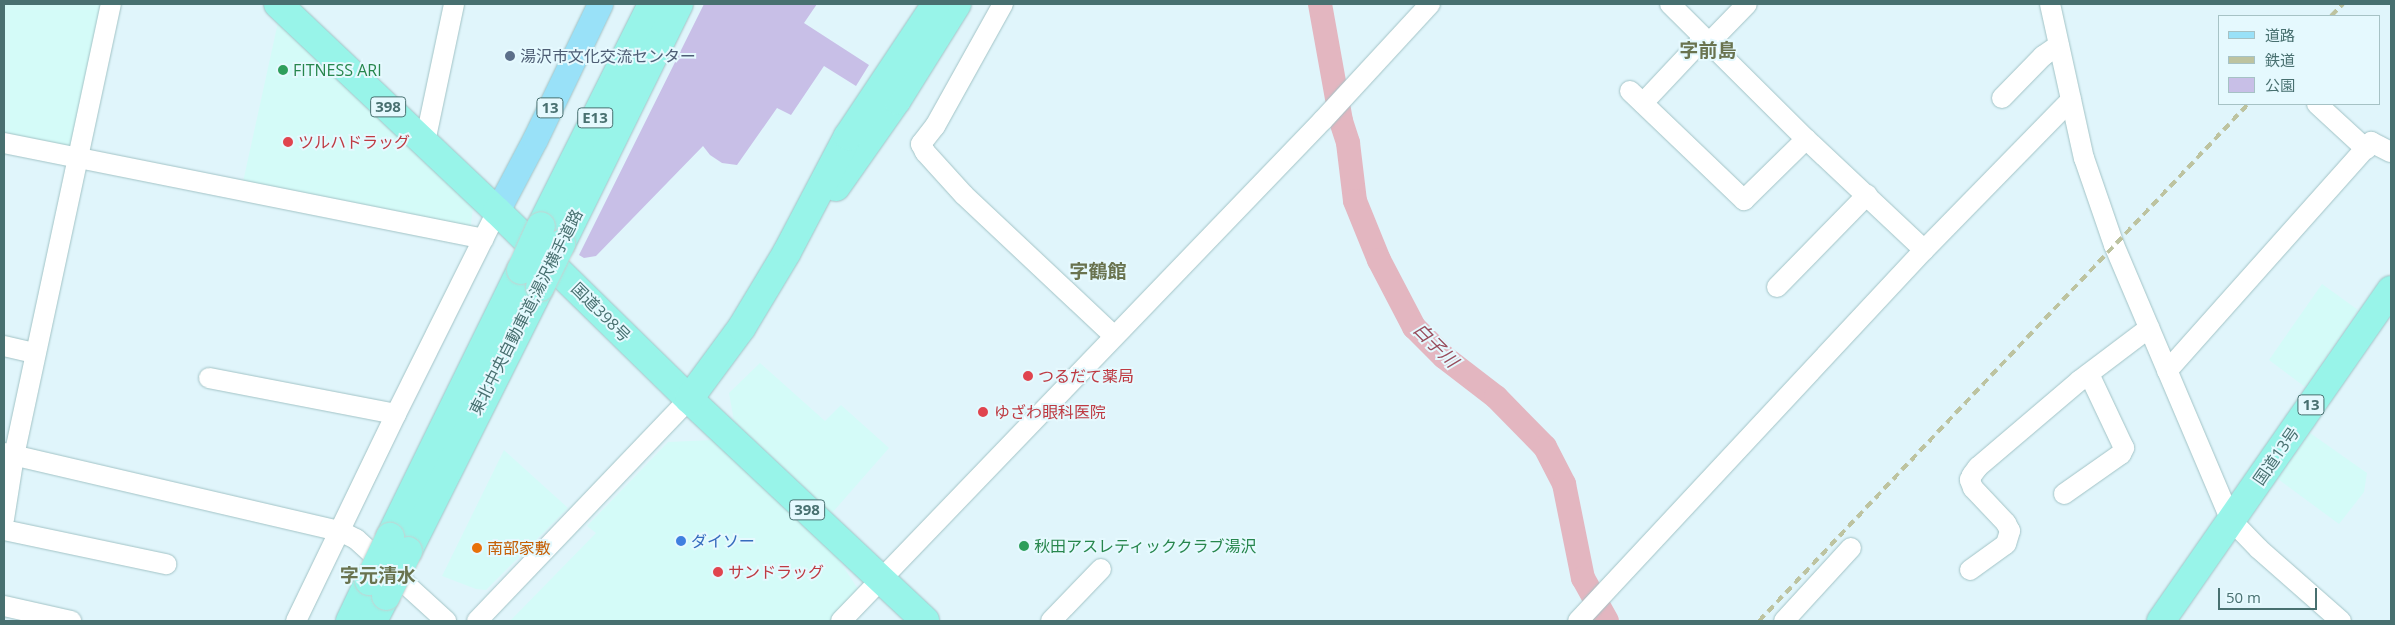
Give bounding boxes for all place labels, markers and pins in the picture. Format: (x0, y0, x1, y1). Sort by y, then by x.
place label: 湯沢市文化交流センター (520, 46, 696, 66)
marker: 湯沢市文化交流センター (504, 50, 516, 62)
place label: FITNESS ARI (293, 60, 382, 80)
marker: FITNESS ARI (277, 64, 289, 76)
place label: ツルハドラッグ (298, 132, 410, 152)
marker: ツルハドラッグ (282, 136, 294, 148)
place label: つるだて薬局 (1038, 366, 1134, 386)
marker: つるだて薬局 (1022, 370, 1034, 382)
place label: ゆざわ眼科医院 (994, 402, 1106, 422)
marker: ゆざわ眼科医院 (976, 405, 990, 419)
place label: ダイソー (691, 531, 755, 551)
marker: ダイソー (675, 535, 687, 547)
place label: 秋田アスレティッククラブ湯沢 (1034, 536, 1258, 556)
place label: 南部家敷 (487, 538, 551, 558)
marker: 秋田アスレティッククラブ湯沢 (1018, 540, 1030, 552)
marker: 南部家敷 (471, 542, 483, 554)
place label: サンドラッグ (728, 562, 824, 582)
marker: サンドラッグ (712, 566, 724, 578)

